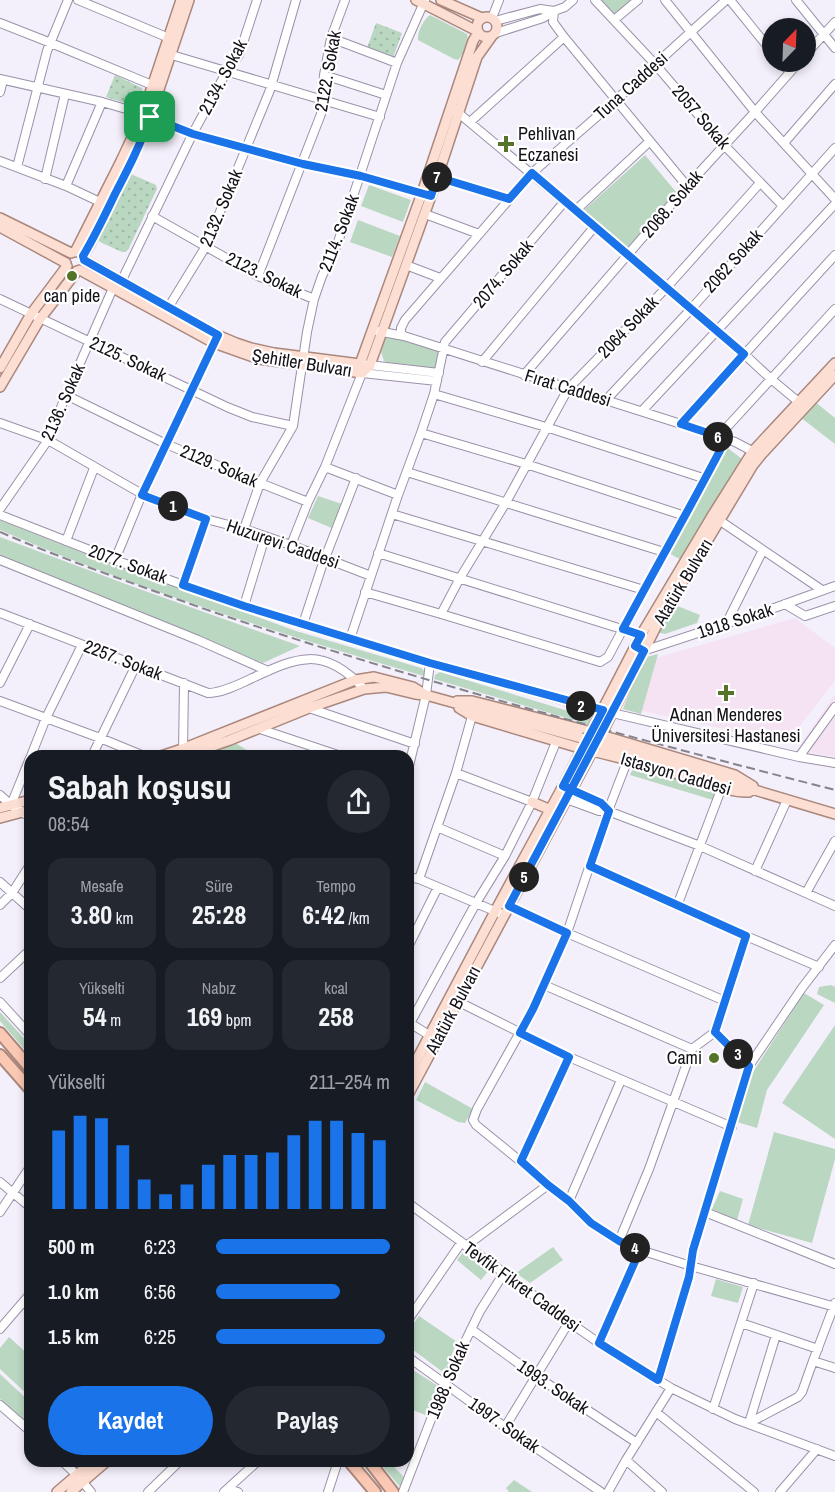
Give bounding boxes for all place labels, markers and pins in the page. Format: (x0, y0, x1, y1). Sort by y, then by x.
pin (124, 91, 175, 142)
place label: Pehlivan Eczanesi (518, 121, 579, 167)
marker: Pehlivan Eczanesi (499, 137, 513, 151)
pin: 7 (422, 162, 452, 192)
marker: can pide (65, 269, 79, 283)
place label: can pide (44, 283, 100, 308)
pin: 6 (703, 422, 733, 452)
pin: 1 (158, 491, 188, 521)
marker: Adnan Menderes Üniversitesi Hastanesi (717, 684, 735, 702)
pin: 2 (566, 691, 596, 721)
place label: Adnan Menderes Üniversitesi Hastanesi (651, 702, 801, 748)
pin: 5 (509, 862, 539, 892)
pin: 3 (723, 1039, 753, 1069)
place label: Cami (667, 1045, 702, 1070)
marker: Cami (707, 1051, 721, 1065)
pin: 4 (620, 1233, 650, 1263)

